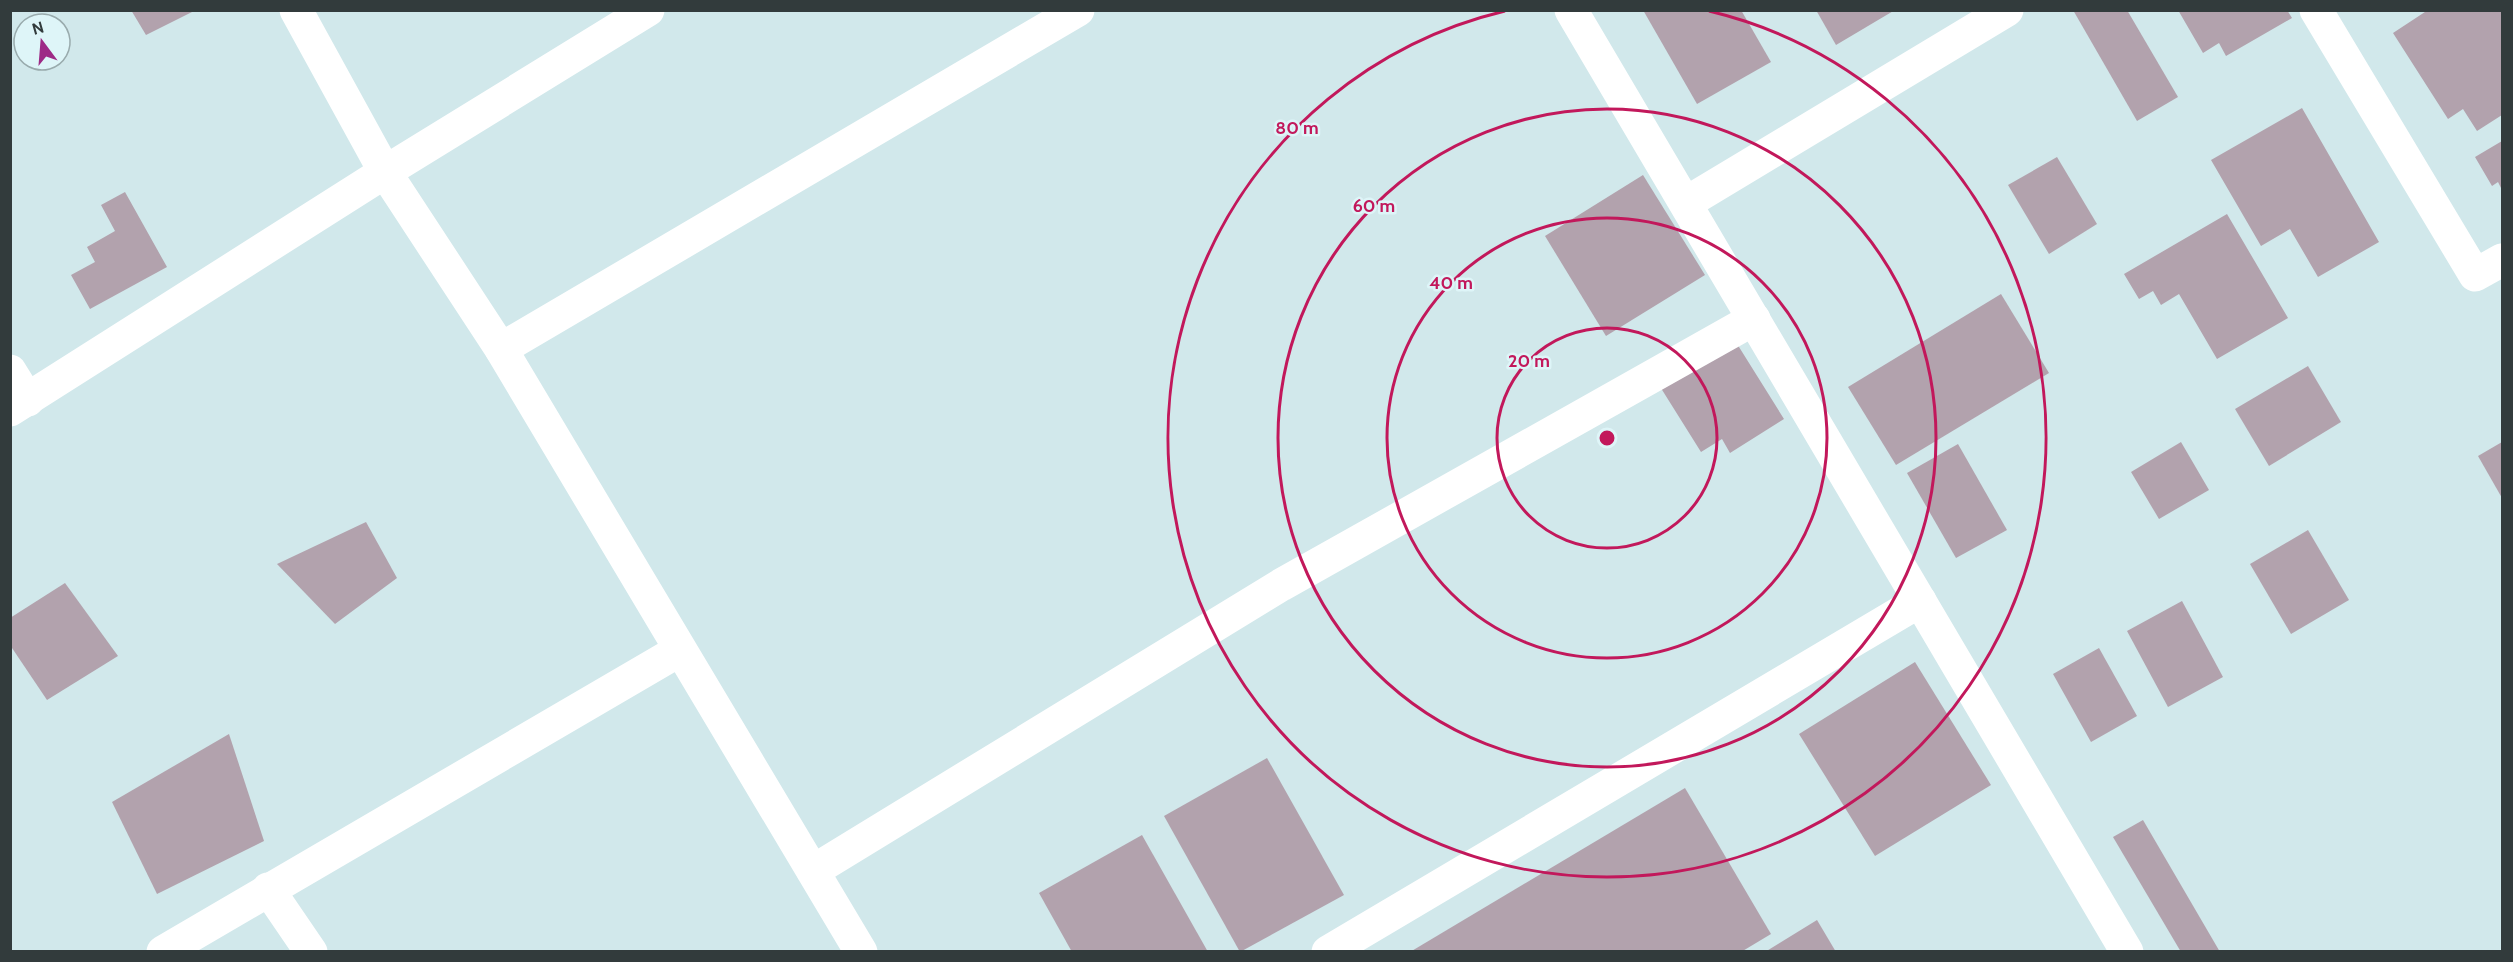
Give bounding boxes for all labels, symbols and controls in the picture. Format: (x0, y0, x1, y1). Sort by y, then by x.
north arrow (12, 12, 72, 72)
text: N (30, 17, 46, 39)
text: 80 m (1275, 117, 1319, 139)
text: 60 m (1353, 195, 1395, 217)
text: 40 m (1429, 272, 1473, 294)
text: 20 m (1508, 350, 1550, 372)
centre of rings (1597, 428, 1617, 448)

